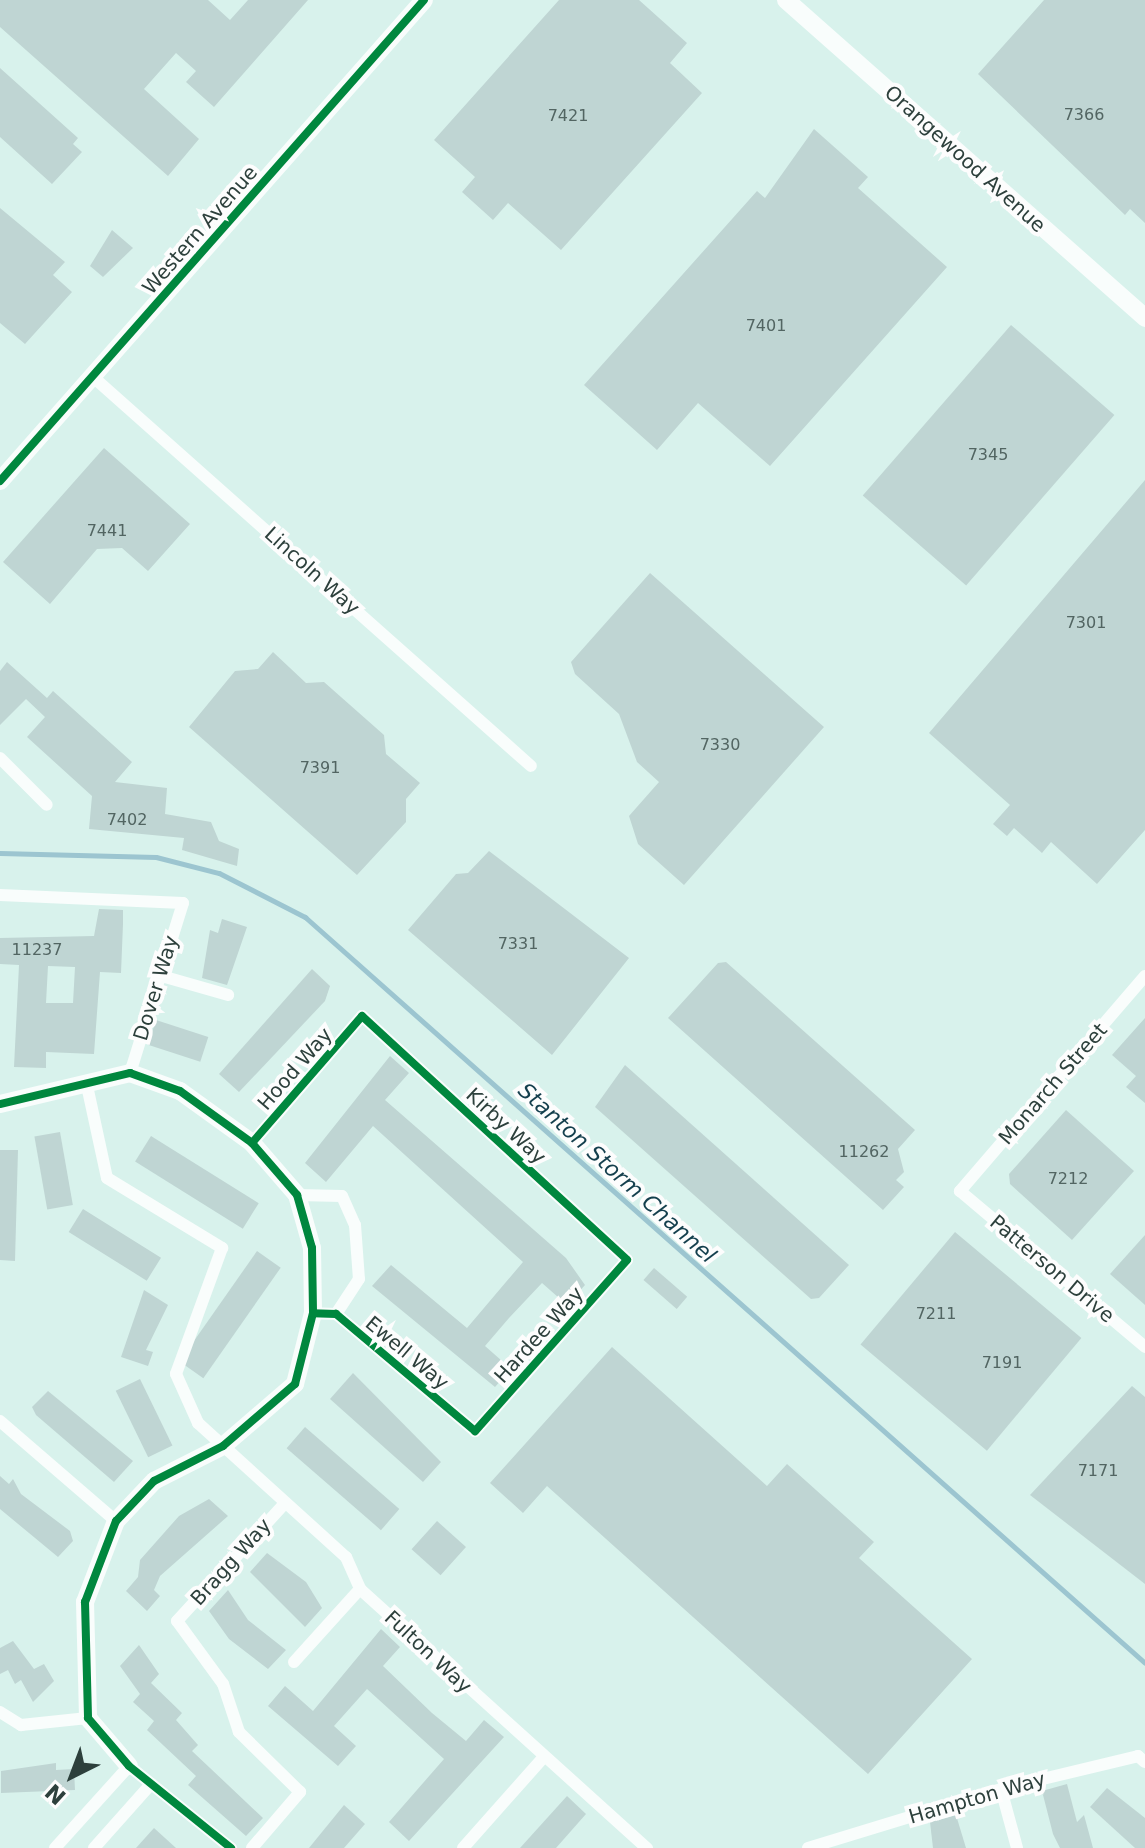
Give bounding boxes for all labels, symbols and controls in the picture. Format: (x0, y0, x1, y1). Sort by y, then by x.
street label: Orangewood Avenue (880, 80, 1050, 238)
house number: 7366 (1064, 105, 1104, 125)
house number: 7421 (548, 106, 588, 126)
street label: Western Avenue (138, 161, 262, 299)
house number: 7401 (746, 316, 786, 336)
house number: 7345 (968, 445, 1008, 465)
house number: 7441 (87, 521, 127, 541)
street label: Lincoln Way (259, 522, 365, 620)
house number: 7301 (1066, 613, 1106, 633)
house number: 7330 (700, 735, 740, 755)
house number: 7391 (300, 758, 340, 778)
house number: 7402 (107, 810, 147, 830)
street label: Dover Way (129, 932, 183, 1044)
house number: 7331 (498, 934, 538, 954)
house number: 11237 (12, 940, 62, 960)
street label: Monarch Street (994, 1018, 1112, 1150)
street label: Hood Way (253, 1023, 337, 1115)
water label: Stanton Storm Channel (513, 1077, 721, 1269)
street label: Kirby Way (461, 1083, 551, 1169)
house number: 11262 (839, 1142, 889, 1162)
house number: 7212 (1048, 1169, 1088, 1189)
street label: Patterson Drive (985, 1210, 1119, 1328)
street label: Hardee Way (489, 1282, 589, 1388)
house number: 7211 (916, 1304, 956, 1324)
street label: Ewell Way (360, 1311, 454, 1395)
house number: 7191 (982, 1353, 1022, 1373)
house number: 7171 (1078, 1461, 1118, 1481)
street label: Bragg Way (186, 1514, 276, 1610)
street label: Fulton Way (379, 1606, 477, 1698)
north arrow (32, 1736, 112, 1816)
street label: Hampton Way (906, 1767, 1048, 1829)
text: N (40, 1779, 71, 1810)

